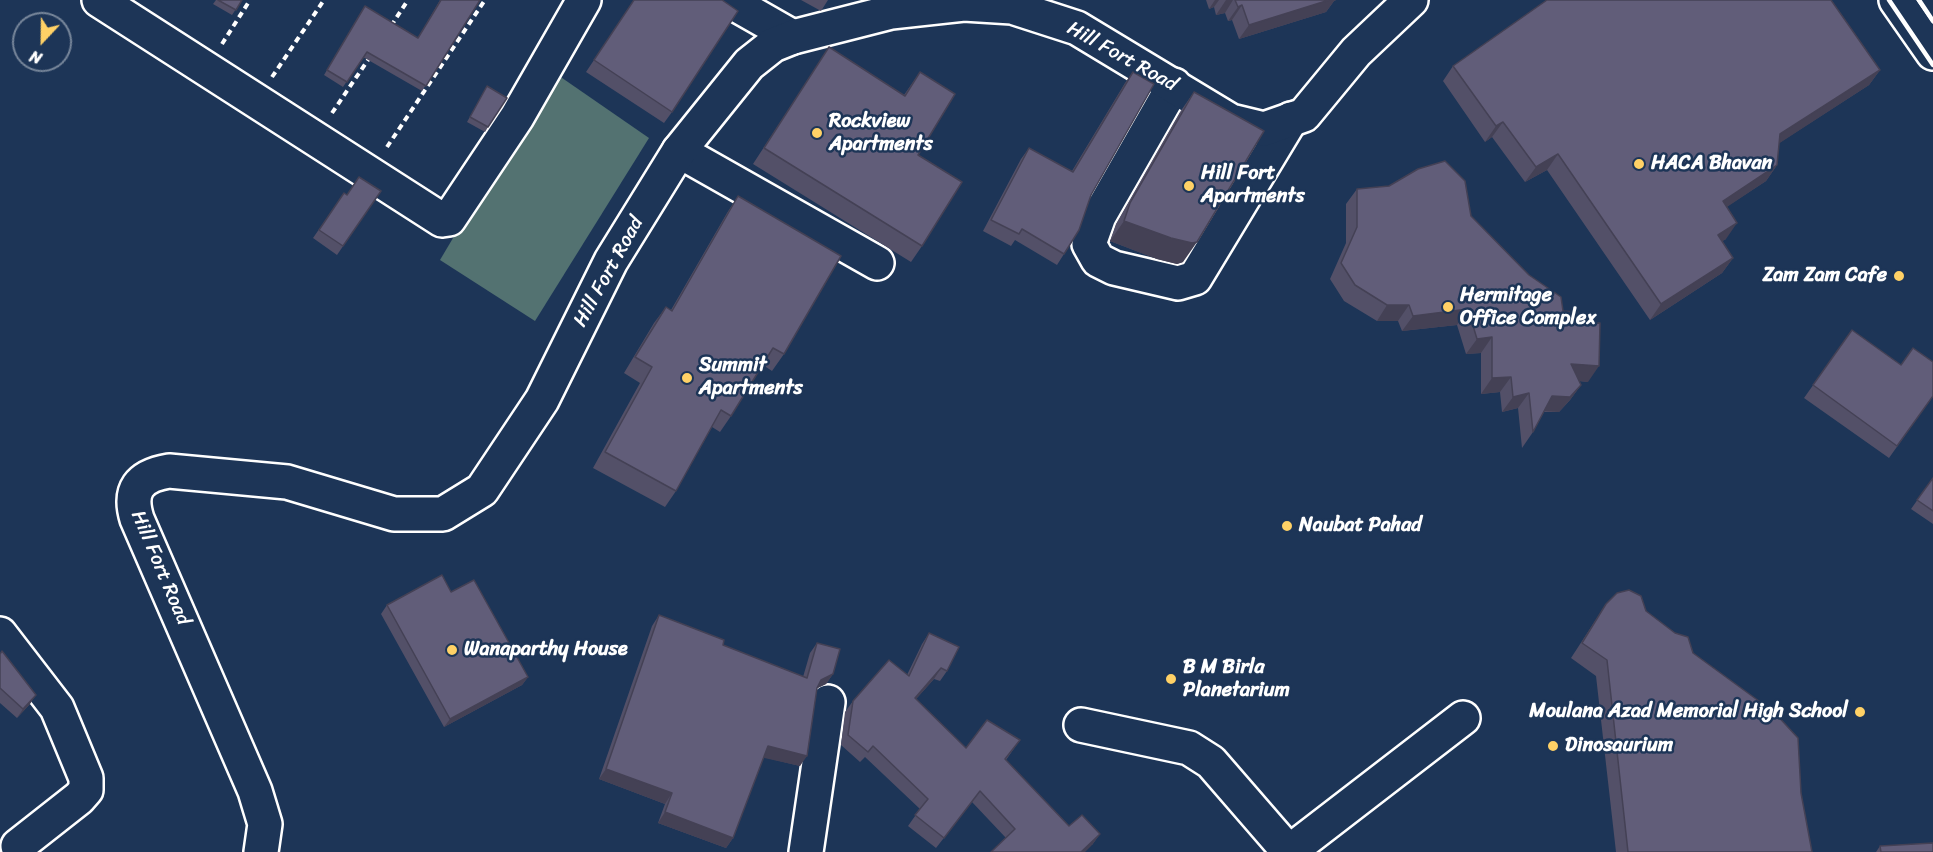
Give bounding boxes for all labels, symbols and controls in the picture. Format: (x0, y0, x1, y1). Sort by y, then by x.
north arrow (12, 12, 72, 72)
street label: Hill Fort Road (1063, 17, 1181, 97)
text: N (25, 42, 46, 73)
place label: Rockview Apartments (829, 110, 933, 157)
marker: Rockview Apartments (810, 126, 824, 140)
place label: HACA Bhavan (1651, 152, 1772, 176)
marker: HACA Bhavan (1632, 157, 1646, 171)
place label: Hill Fort Apartments (1201, 162, 1305, 209)
marker: Hill Fort Apartments (1182, 179, 1196, 193)
street label: Hill Fort Road (569, 213, 649, 331)
place label: Zam Zam Cafe (1762, 264, 1887, 288)
marker: Zam Zam Cafe (1892, 269, 1906, 283)
place label: Hermitage Office Complex (1460, 284, 1596, 331)
marker: Hermitage Office Complex (1441, 300, 1455, 314)
place label: Summit Apartments (699, 354, 803, 401)
marker: Summit Apartments (680, 371, 694, 385)
street label: Hill Fort Road (125, 507, 195, 629)
place label: Naubat Pahad (1299, 514, 1422, 538)
marker: Naubat Pahad (1280, 519, 1294, 533)
place label: Wanaparthy House (464, 638, 628, 662)
marker: Wanaparthy House (445, 643, 459, 657)
place label: B M Birla Planetarium (1183, 656, 1290, 703)
marker: B M Birla Planetarium (1164, 672, 1178, 686)
place label: Moulana Azad Memorial High School (1529, 700, 1848, 724)
marker: Moulana Azad Memorial High School (1853, 705, 1867, 719)
place label: Dinosaurium (1565, 734, 1673, 758)
marker: Dinosaurium (1546, 739, 1560, 753)

